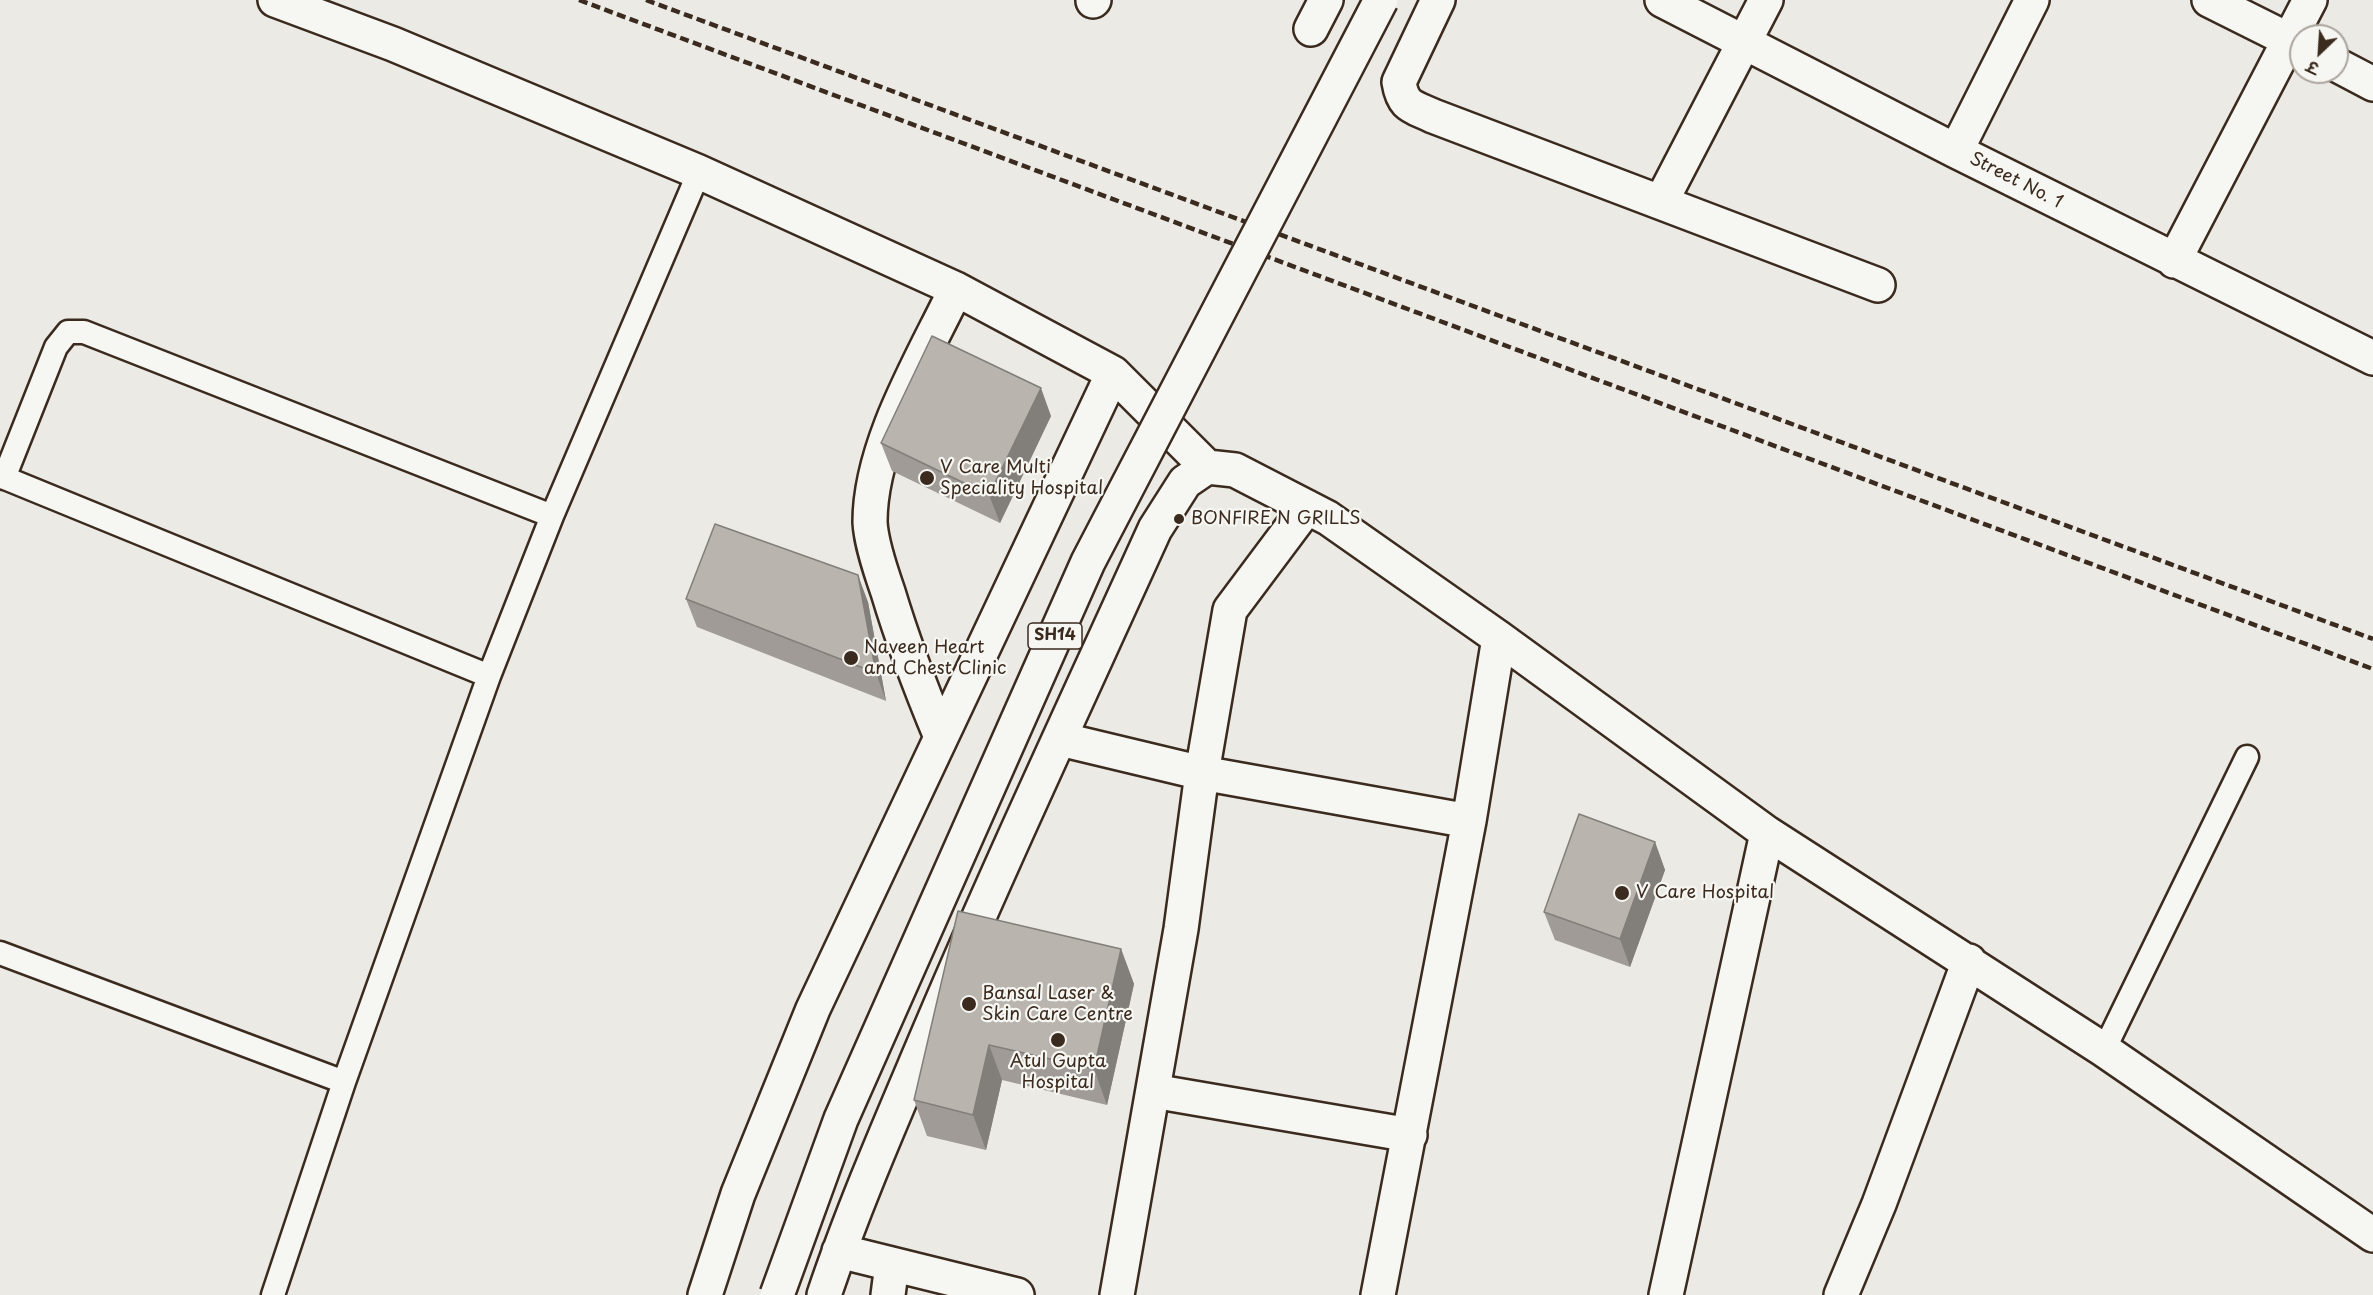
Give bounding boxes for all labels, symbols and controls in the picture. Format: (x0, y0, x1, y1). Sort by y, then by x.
north arrow (2289, 24, 2349, 84)
text: उ (2302, 55, 2322, 82)
street label: Street No. 1 (1966, 148, 2066, 214)
place label: V Care Multi Speciality Hospital (940, 457, 1103, 500)
marker: V Care Multi Speciality Hospital (918, 469, 936, 487)
place label: BONFIRE N GRILLS (1191, 508, 1360, 530)
marker: BONFIRE N GRILLS (1172, 512, 1186, 526)
road number: SH14 (1028, 623, 1082, 649)
place label: Naveen Heart and Chest Clinic (864, 637, 1006, 680)
marker: Naveen Heart and Chest Clinic (842, 649, 860, 667)
place label: V Care Hospital (1636, 882, 1774, 904)
marker: V Care Hospital (1613, 884, 1631, 902)
place label: Bansal Laser & Skin Care Centre (982, 983, 1133, 1026)
marker: Bansal Laser & Skin Care Centre (960, 995, 978, 1013)
marker: Atul Gupta Hospital (1049, 1031, 1067, 1049)
place label: Atul Gupta Hospital (1010, 1051, 1106, 1094)

